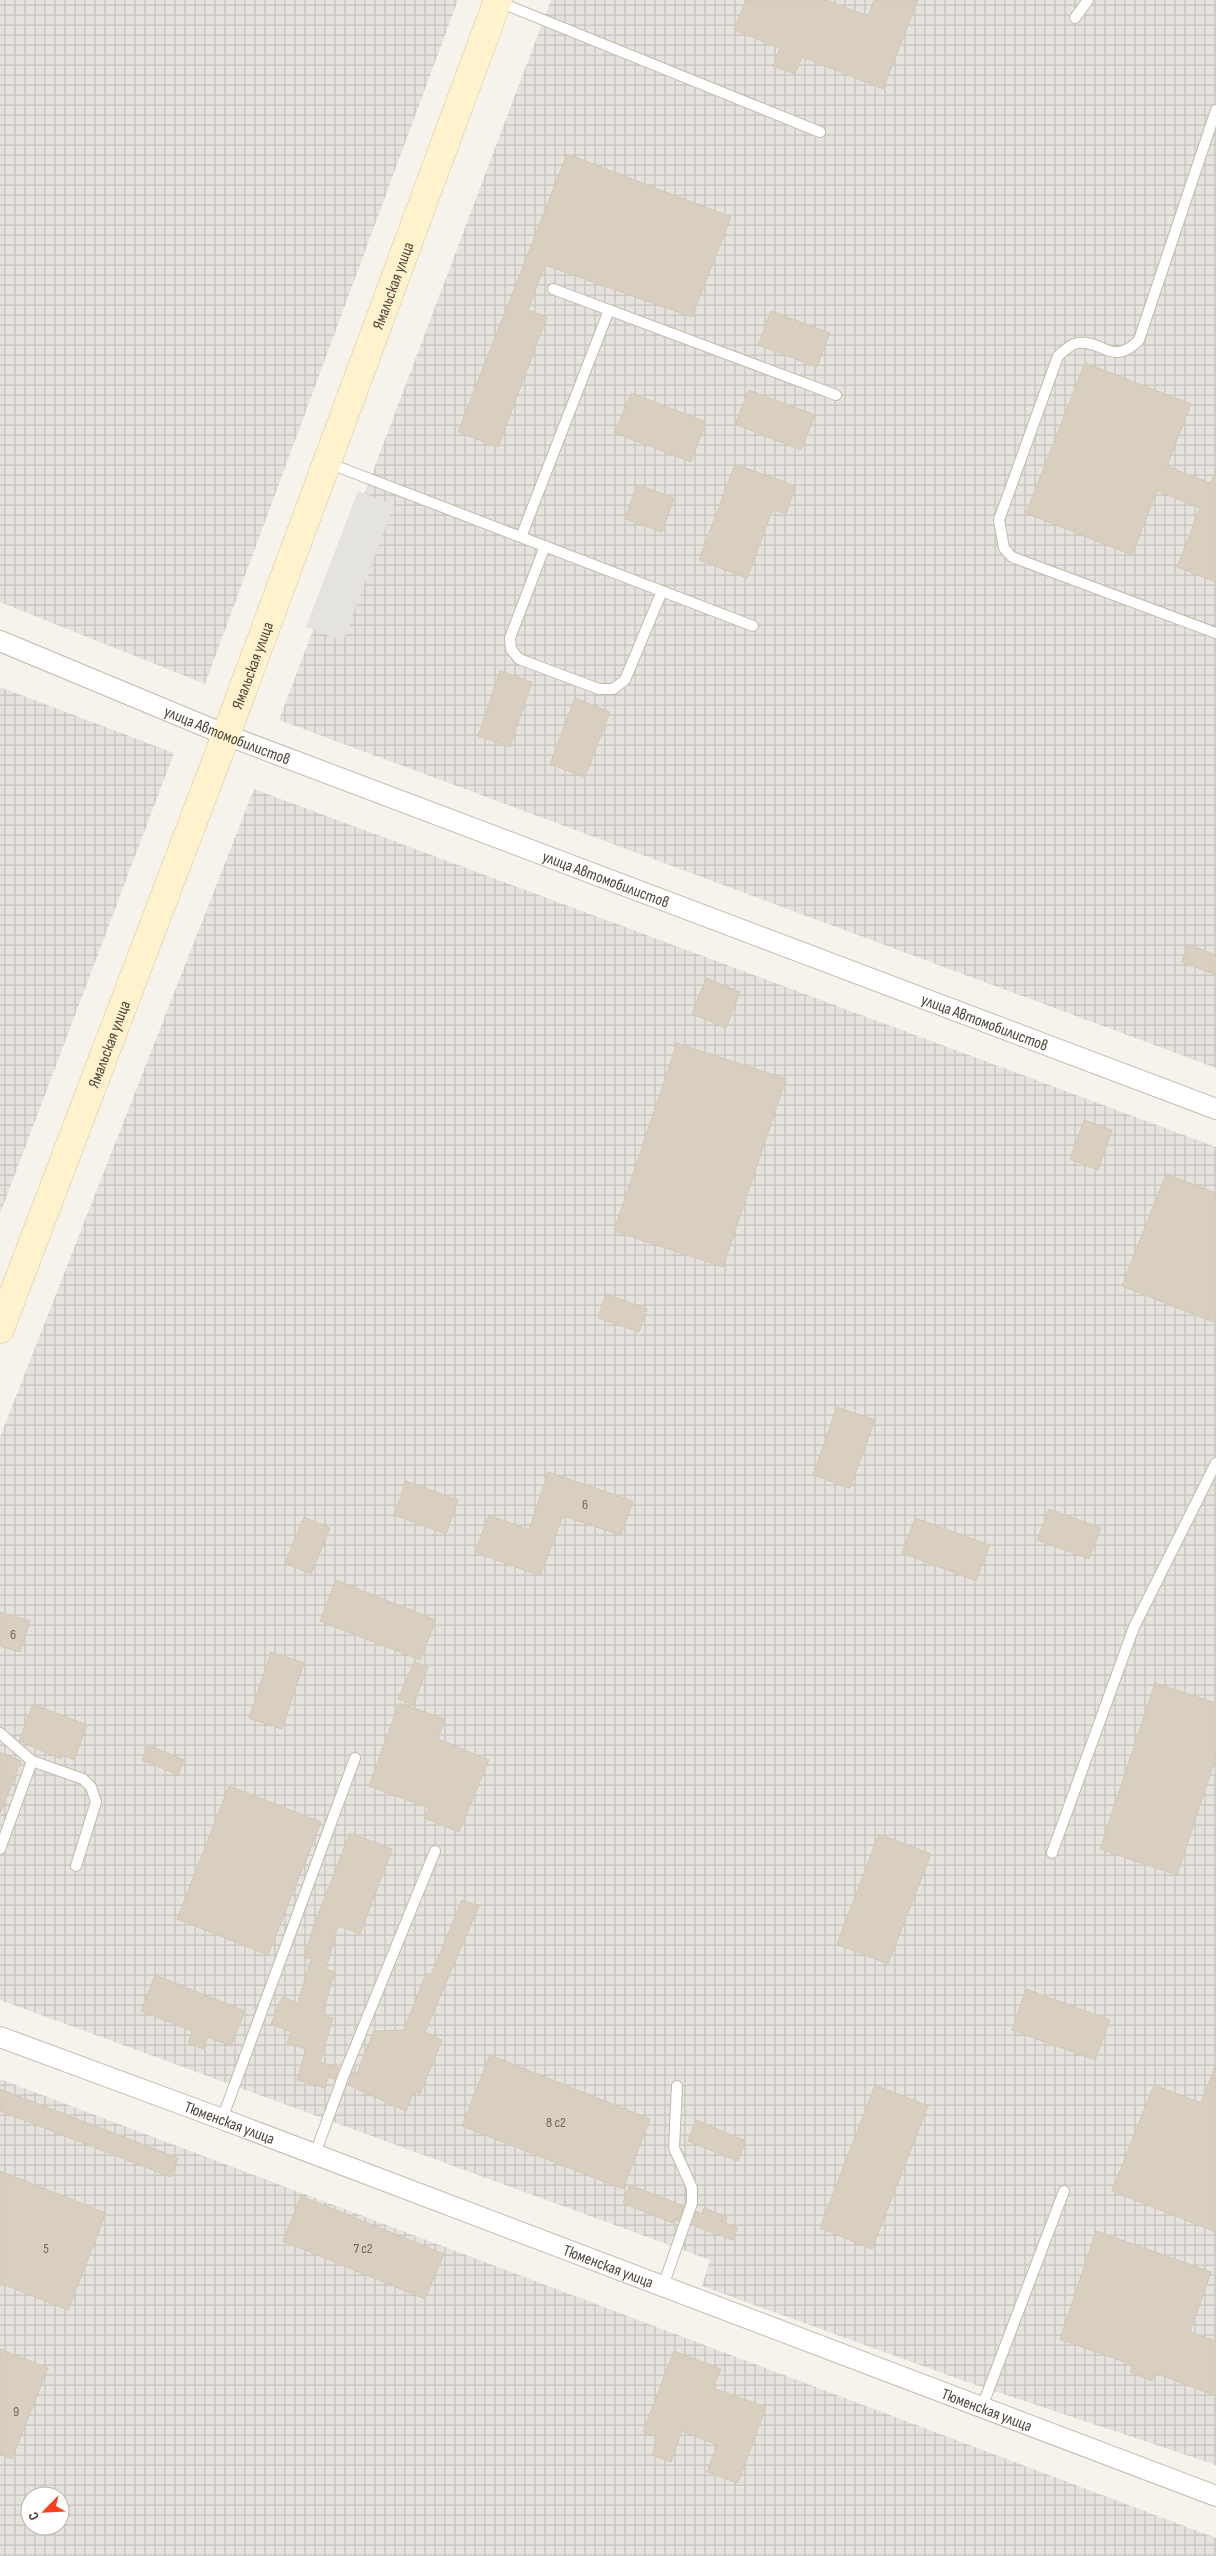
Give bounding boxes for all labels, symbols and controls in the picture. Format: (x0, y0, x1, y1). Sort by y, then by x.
street label: Ямальская улица (369, 240, 419, 332)
street label: Ямальская улица (228, 619, 278, 712)
street label: улица Автомобилистов (161, 702, 293, 769)
street label: улица Автомобилистов (539, 847, 672, 913)
street label: улица Автомобилистов (918, 991, 1050, 1056)
street label: Ямальская улица (85, 998, 135, 1091)
house number: 6 (582, 1496, 588, 1513)
house number: 6 (10, 1626, 16, 1643)
street label: Тюменская улица (181, 2098, 277, 2149)
house number: 8 с2 (546, 2114, 566, 2131)
house number: 5 (43, 2240, 49, 2257)
house number: 7 с2 (353, 2240, 373, 2257)
street label: Тюменская улица (560, 2241, 656, 2293)
street label: Тюменская улица (939, 2385, 1034, 2436)
house number: 9 (13, 2403, 19, 2420)
north arrow (20, 2486, 70, 2536)
text: С (24, 2509, 43, 2523)

